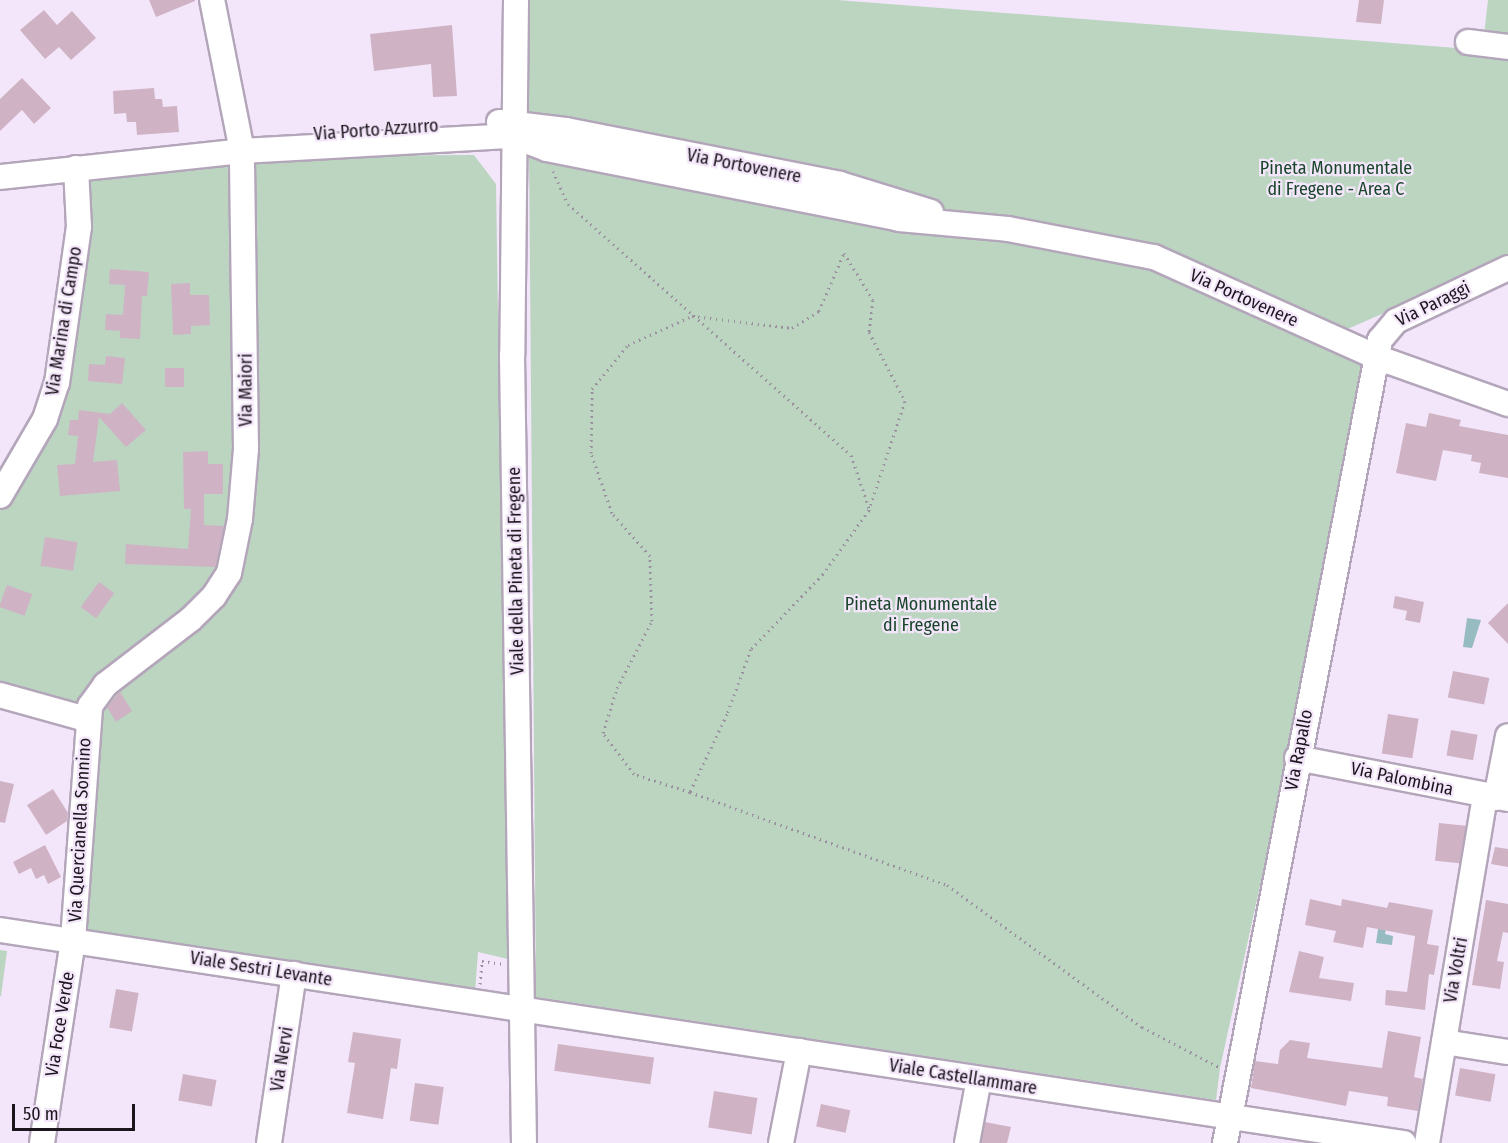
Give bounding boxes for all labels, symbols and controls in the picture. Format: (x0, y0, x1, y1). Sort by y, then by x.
street label: Via Porto Azzurro (313, 115, 439, 145)
street label: Via Portovenere (685, 144, 803, 188)
park label: Pineta Monumentale di Fregene - Area C (1260, 158, 1412, 201)
street label: Via Marina di Campo (42, 245, 86, 397)
street label: Via Portovenere (1187, 264, 1301, 332)
street label: Via Paraggi (1392, 277, 1474, 331)
street label: Via Maiori (235, 353, 257, 427)
street label: Viale della Pineta di Fregene (503, 467, 529, 675)
park label: Pineta Monumentale di Fregene (845, 594, 997, 636)
street label: Via Rapallo (1281, 708, 1317, 792)
street label: Via Quercianella Sonnino (64, 737, 96, 923)
street label: Via Palombina (1349, 758, 1455, 800)
street label: Via Voltri (1440, 935, 1472, 1005)
street label: Viale Sestri Levante (188, 947, 334, 991)
street label: Via Foce Verde (41, 970, 79, 1078)
street label: Via Nervi (266, 1025, 298, 1093)
street label: Viale Castellammare (888, 1055, 1038, 1099)
scale bar (15, 1092, 138, 1130)
text: 50 m (23, 1103, 59, 1125)

